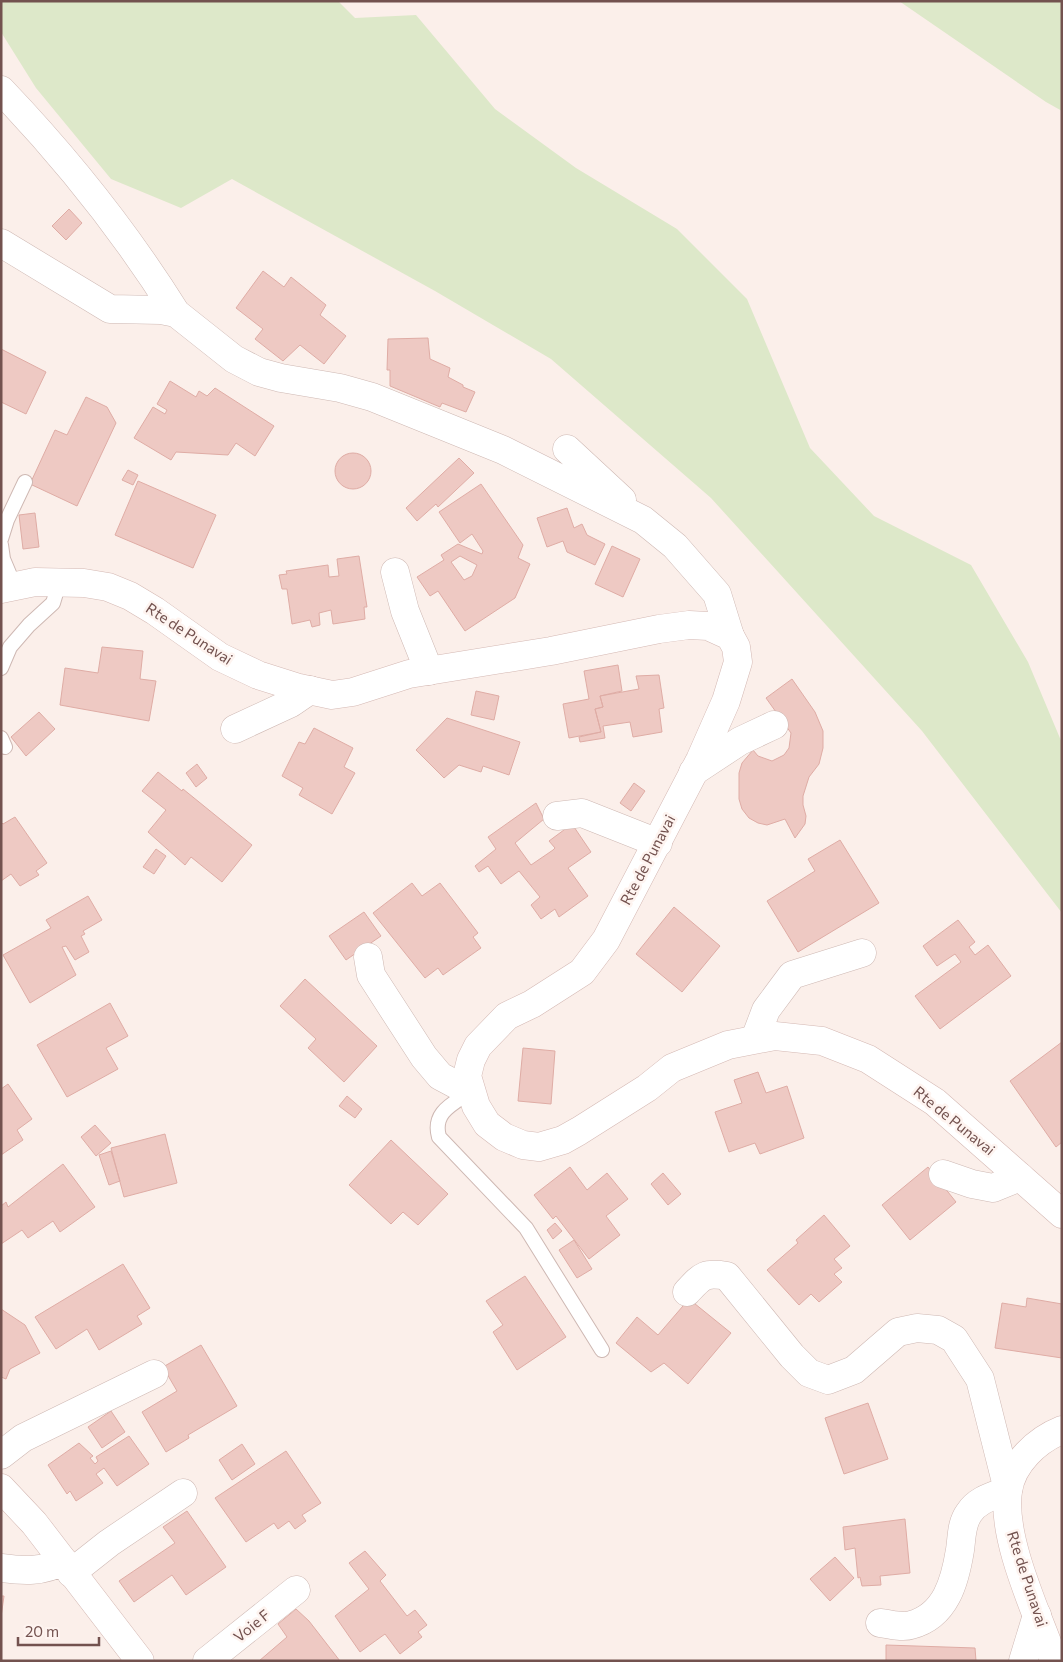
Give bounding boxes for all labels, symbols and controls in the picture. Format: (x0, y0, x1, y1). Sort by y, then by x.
street label: Rte de Punavai (143, 599, 236, 668)
street label: Rte de Punavai (616, 811, 678, 908)
street label: Rte de Punavai (910, 1082, 999, 1159)
street label: Rte de Punavai (1004, 1529, 1052, 1629)
street label: Voie F (230, 1605, 273, 1645)
scale bar (18, 1614, 99, 1646)
text: 20 m (25, 1622, 59, 1640)

